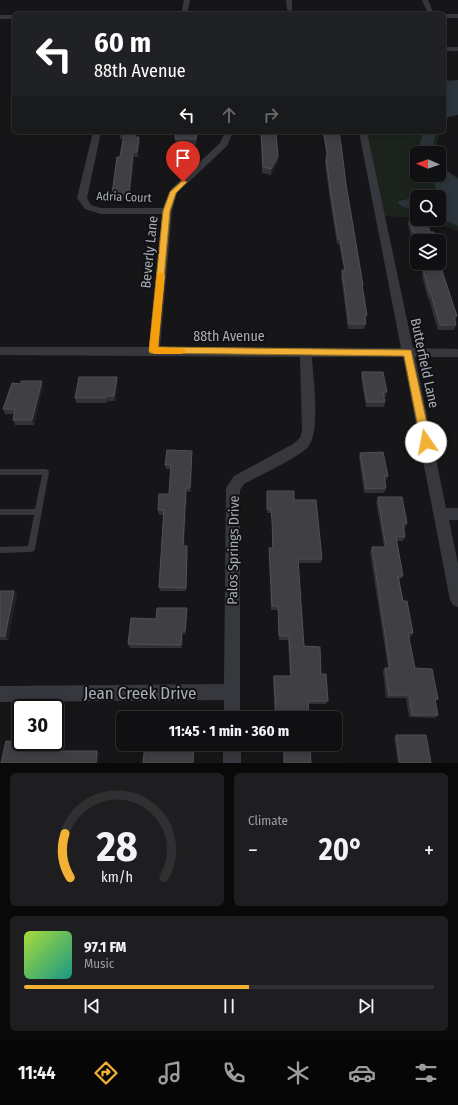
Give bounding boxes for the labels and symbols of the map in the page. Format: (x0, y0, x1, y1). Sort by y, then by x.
pin (166, 141, 200, 182)
north arrow (410, 146, 446, 182)
street label: Adria Court (96, 189, 152, 205)
street label: Beverly Lane (137, 215, 162, 289)
street label: Butterfield Lane (407, 317, 442, 410)
street label: 88th Avenue (193, 328, 265, 345)
position arrow (405, 421, 447, 463)
street label: Palos Springs Drive (224, 495, 243, 605)
street label: Jean Creek Drive (84, 683, 196, 704)
speed limit sign: 30 (12, 699, 64, 751)

